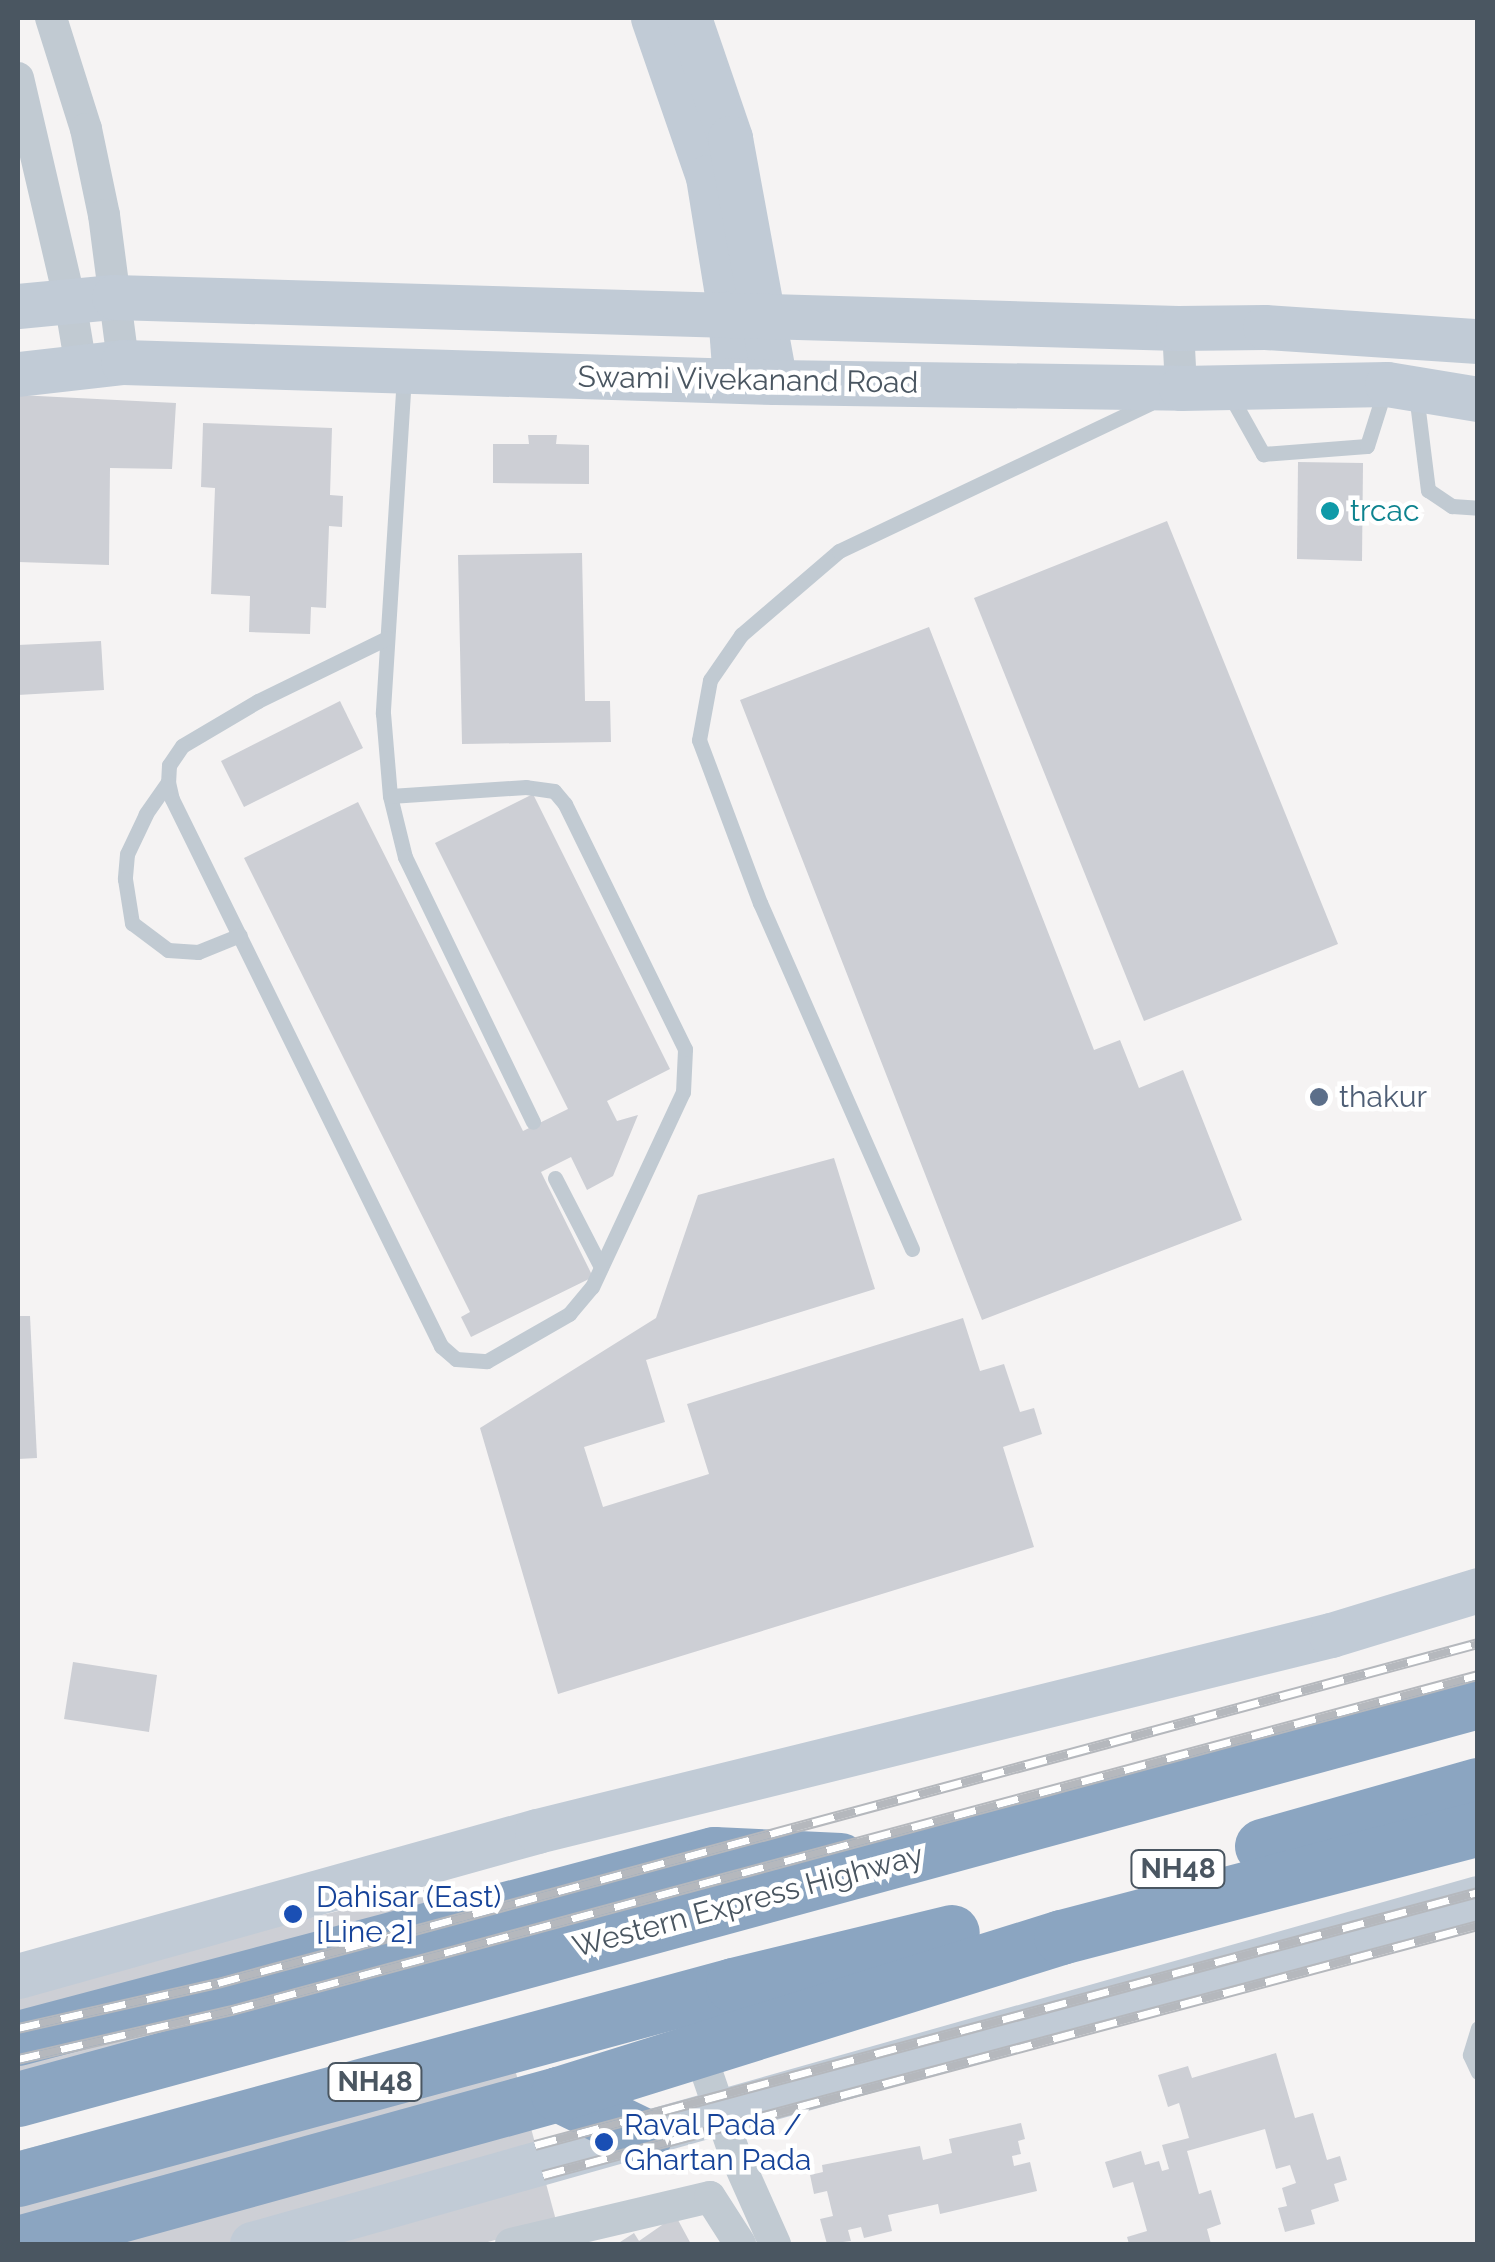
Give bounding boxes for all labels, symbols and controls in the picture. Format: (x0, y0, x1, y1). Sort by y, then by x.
street label: Swami Vivekanand Road (577, 359, 919, 401)
place label: trcac (1350, 493, 1419, 529)
marker: trcac (1319, 500, 1341, 522)
place label: thakur (1339, 1079, 1427, 1115)
marker: thakur (1308, 1086, 1330, 1108)
street label: Western Express Highway (569, 1837, 927, 1965)
road number: NH48 (1128, 1846, 1228, 1892)
place label: Dahisar (East) [Line 2] (316, 1879, 502, 1950)
marker: Dahisar (East) [Line 2] (280, 1901, 306, 1927)
road number: NH48 (325, 2059, 425, 2105)
place label: Raval Pada / Ghartan Pada (624, 2107, 811, 2178)
marker: Raval Pada / Ghartan Pada (593, 2131, 615, 2153)

